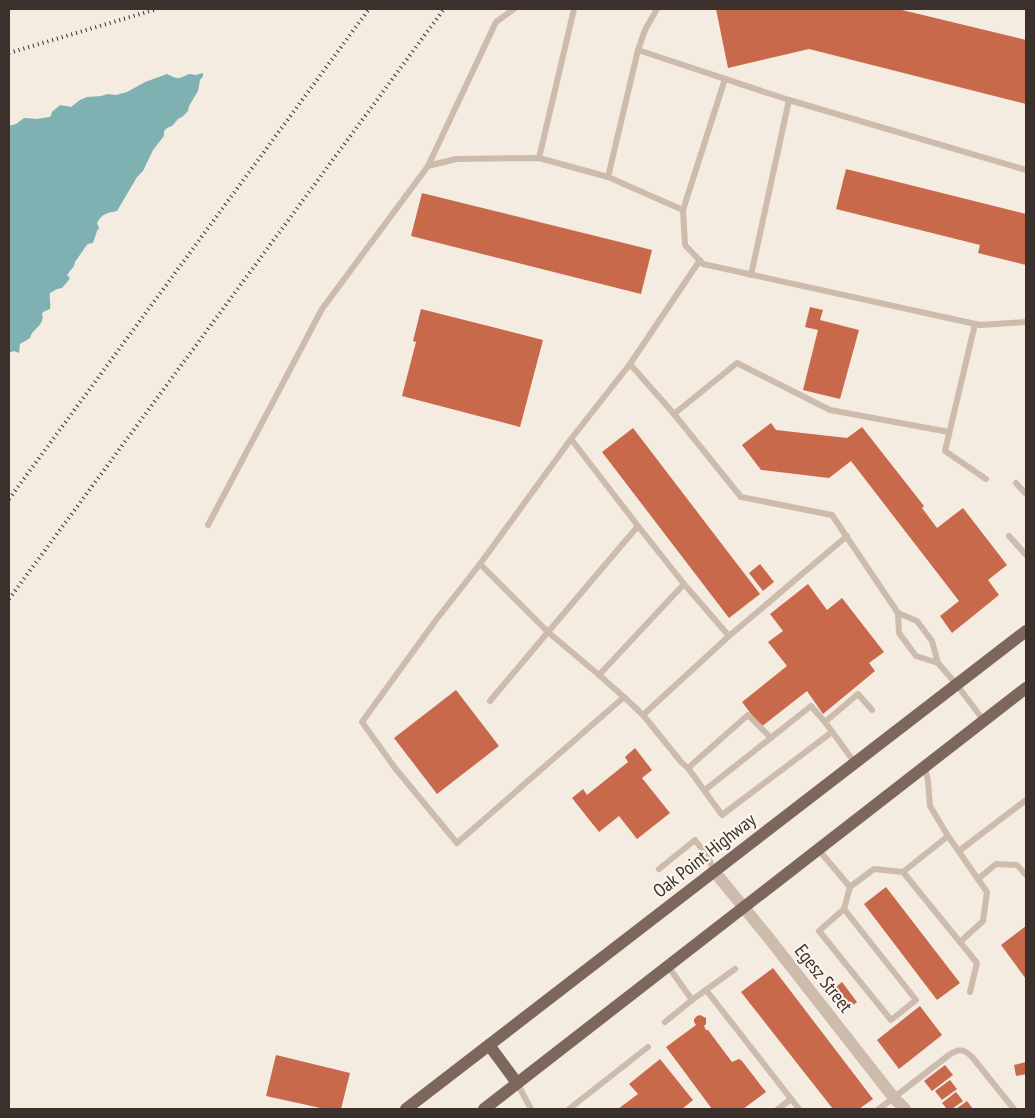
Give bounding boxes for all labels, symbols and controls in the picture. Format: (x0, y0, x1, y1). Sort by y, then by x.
street label: Oak Point Highway (648, 807, 761, 903)
street label: Egesz Street (790, 939, 859, 1018)

